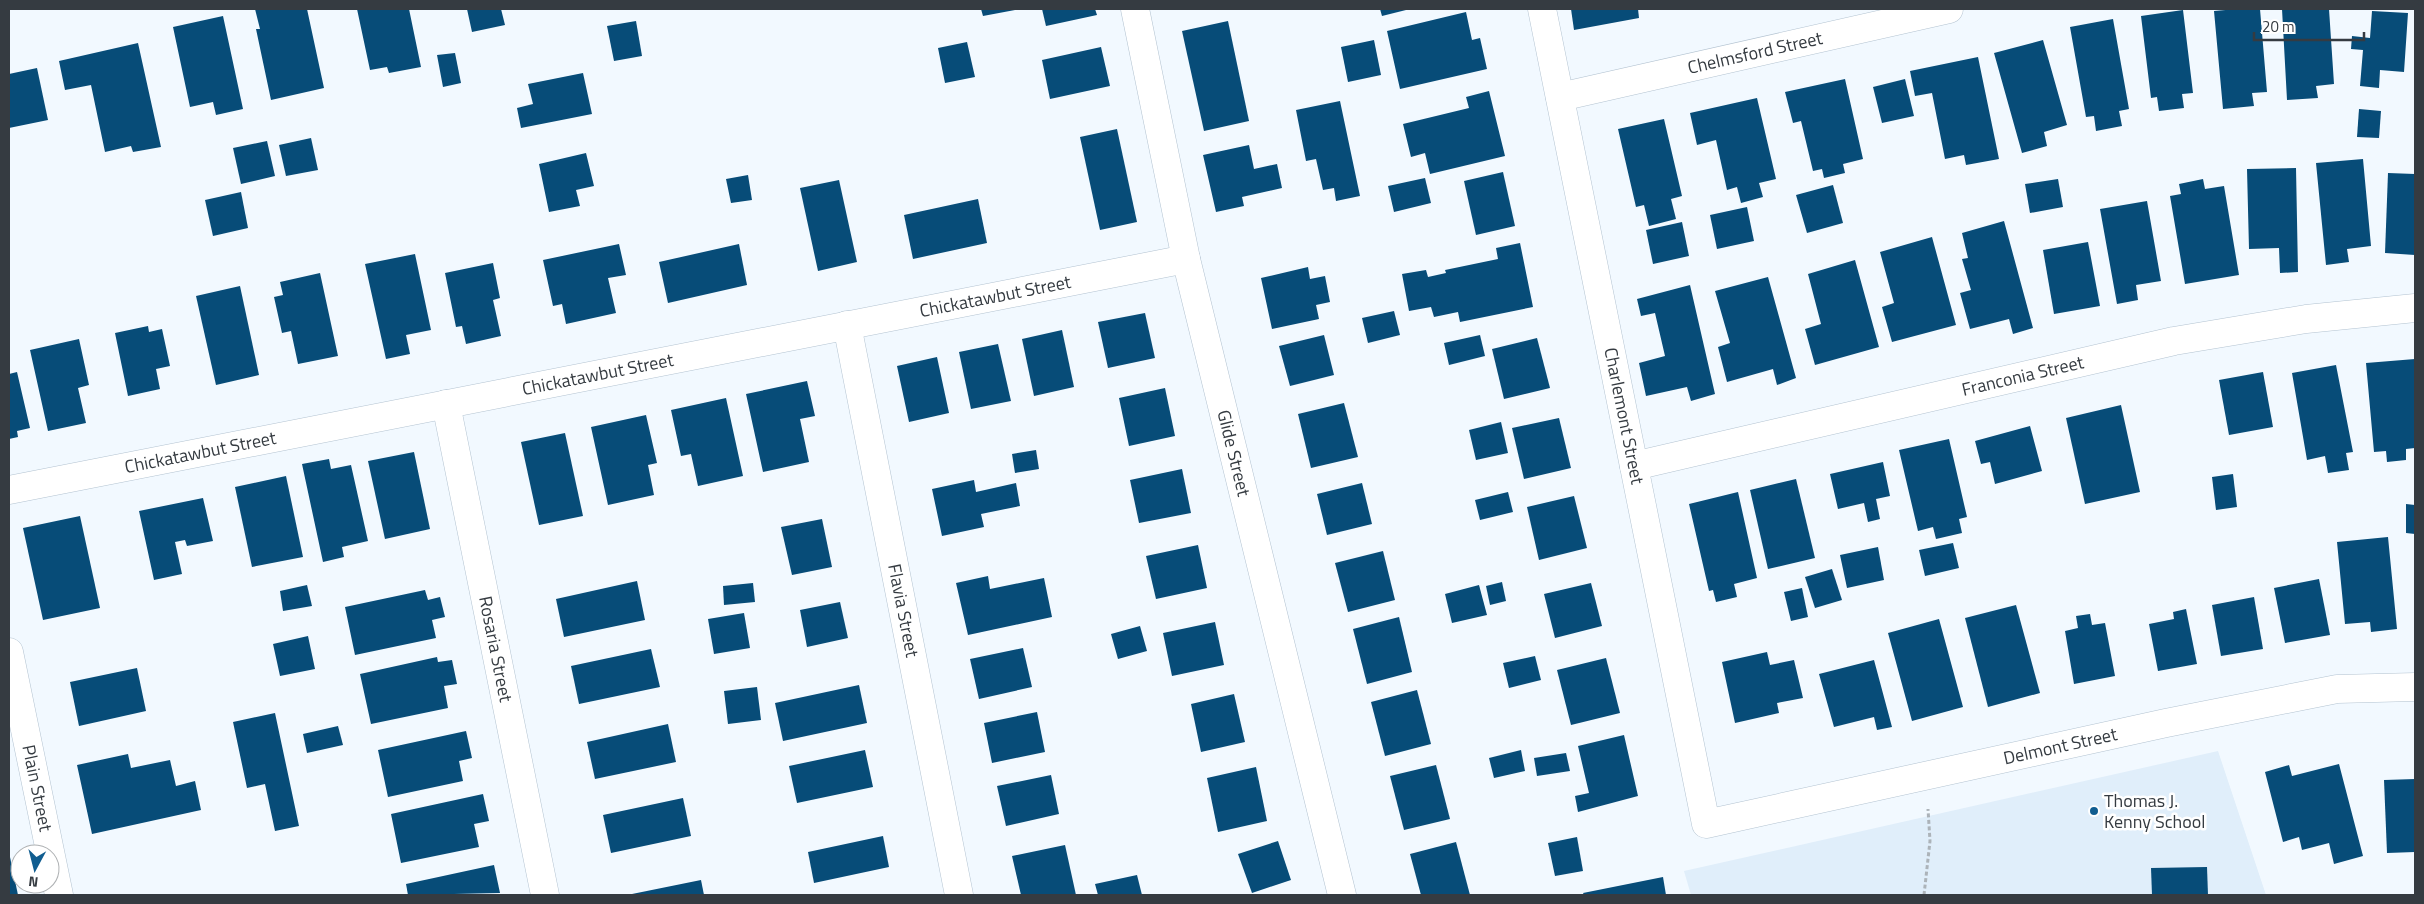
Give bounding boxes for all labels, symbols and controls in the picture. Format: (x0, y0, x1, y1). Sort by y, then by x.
scale bar (2254, 10, 2364, 42)
text: 20 m (2262, 15, 2295, 38)
street label: Chelmsford Street (1685, 24, 1826, 81)
street label: Chickatawbut Street (917, 268, 1074, 324)
street label: Charlemont Street (1597, 345, 1651, 487)
street label: Chickatawbut Street (520, 346, 676, 402)
street label: Franconia Street (1959, 348, 2087, 403)
street label: Glide Street (1210, 407, 1258, 500)
street label: Chickatawbut Street (122, 424, 279, 480)
street label: Flavia Street (881, 561, 926, 660)
street label: Rosaria Street (472, 594, 520, 705)
street label: Delmont Street (2001, 720, 2120, 771)
street label: Plain Street (15, 742, 60, 835)
place label: Thomas J. Kenny School (2104, 787, 2205, 835)
marker: Thomas J. Kenny School (2088, 805, 2100, 817)
north arrow (10, 844, 60, 894)
text: N (27, 871, 39, 893)

